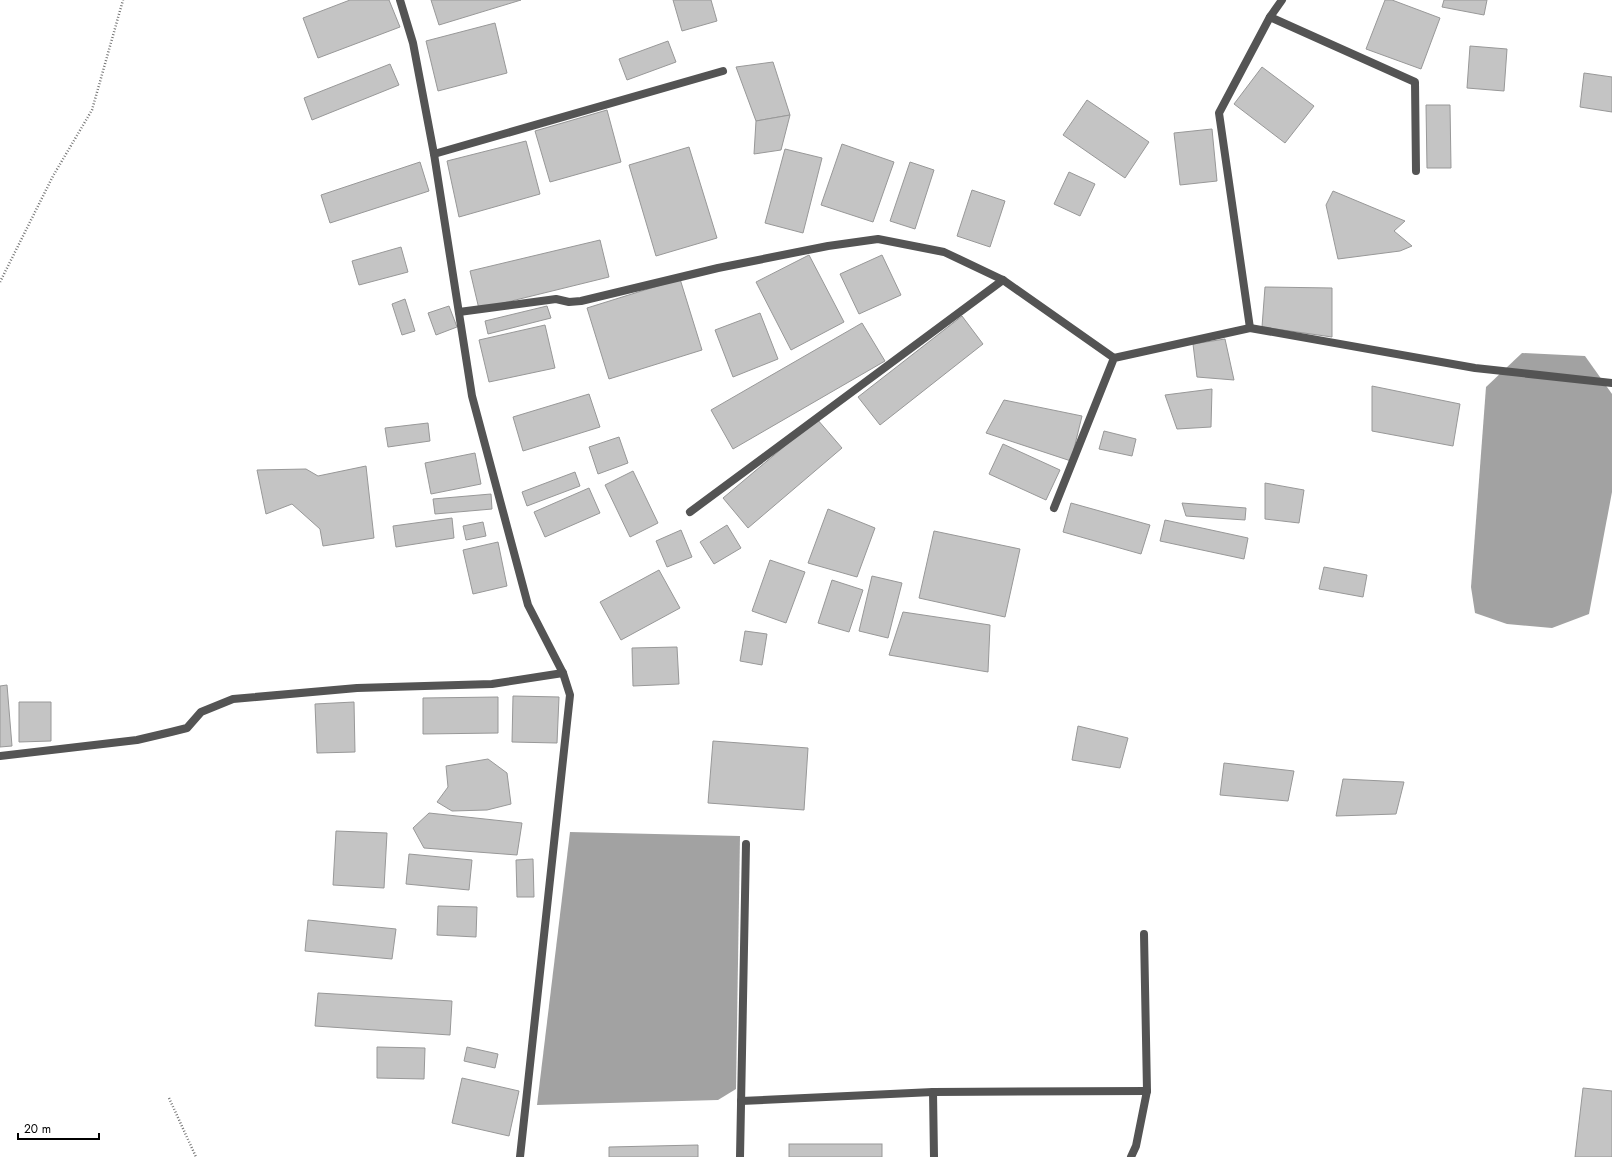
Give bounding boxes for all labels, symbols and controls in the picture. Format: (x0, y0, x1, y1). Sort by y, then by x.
scale bar (18, 1115, 99, 1141)
text: 20 m (24, 1120, 51, 1138)

